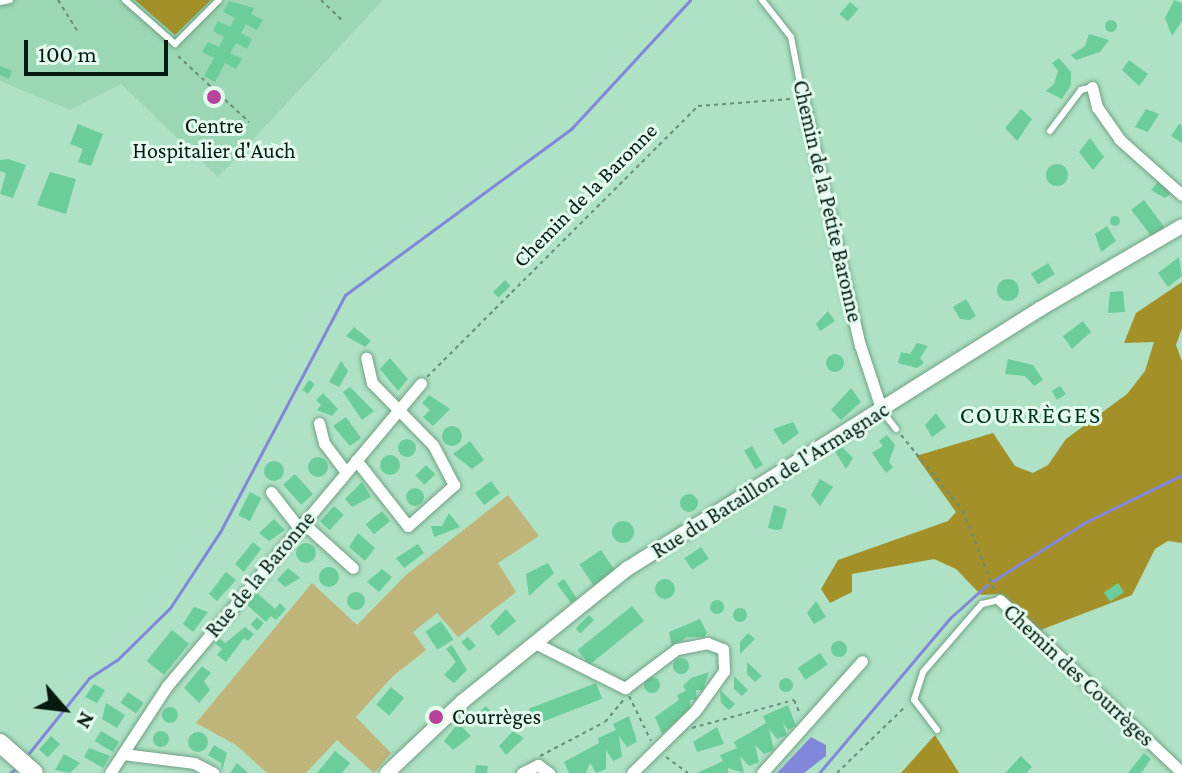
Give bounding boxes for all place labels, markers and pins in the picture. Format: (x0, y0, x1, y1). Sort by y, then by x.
marker: Centre Hospitalier d'Auch (203, 86, 225, 108)
place label: Centre Hospitalier d'Auch (132, 112, 296, 164)
place label: Courrèges (452, 704, 541, 730)
marker: Courrèges (427, 708, 445, 726)

